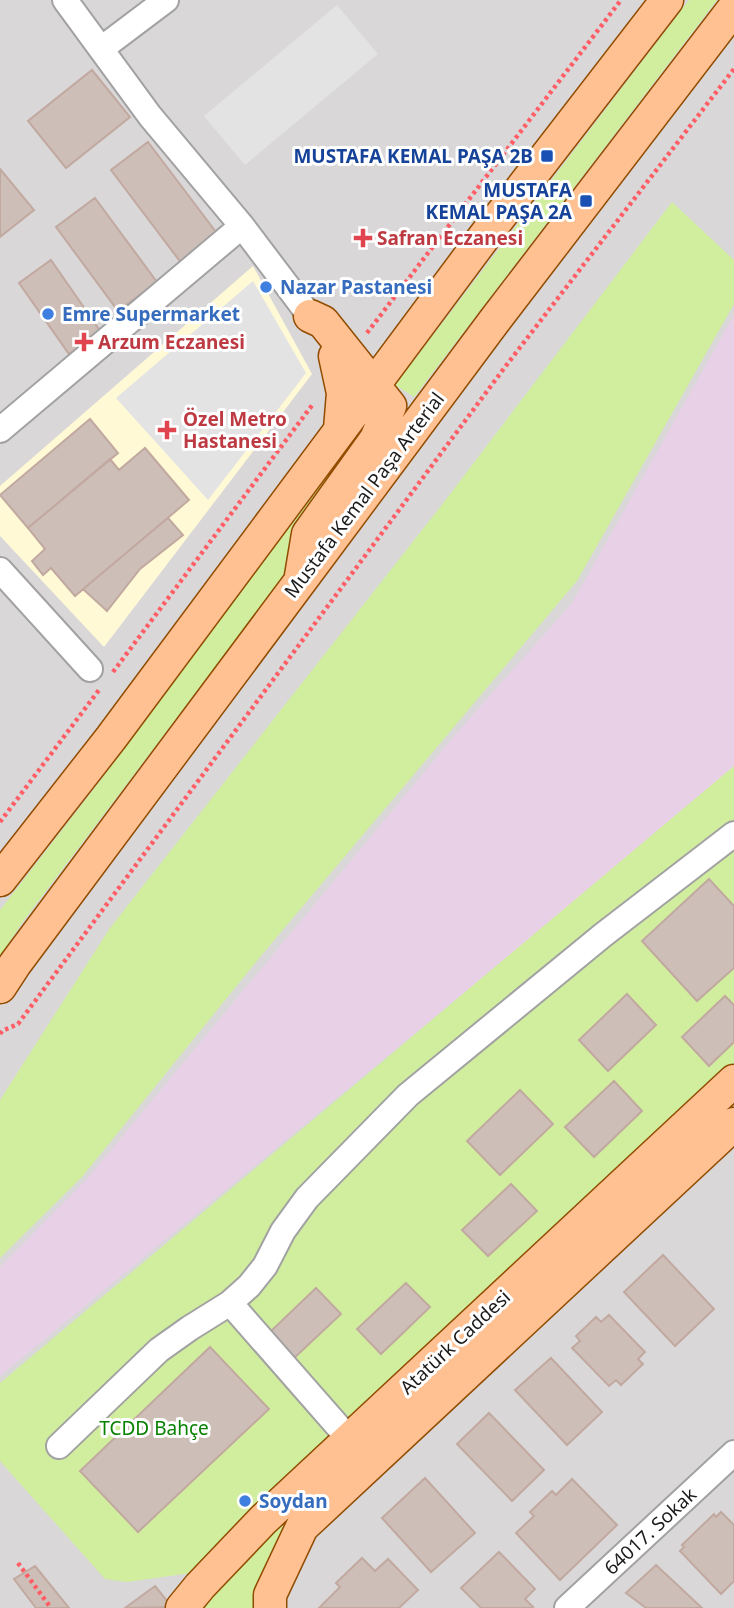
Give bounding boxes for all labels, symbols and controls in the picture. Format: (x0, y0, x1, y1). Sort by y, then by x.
place label: MUSTAFA KEMAL PAŞA 2B (293, 143, 533, 169)
marker: MUSTAFA KEMAL PAŞA 2B (539, 148, 555, 164)
place label: MUSTAFA KEMAL PAŞA 2A (426, 177, 573, 225)
marker: MUSTAFA KEMAL PAŞA 2A (578, 193, 594, 209)
place label: Safran Eczanesi (377, 225, 523, 251)
marker: Safran Eczanesi (355, 230, 371, 246)
place label: Nazar Pastanesi (280, 274, 432, 300)
marker: Nazar Pastanesi (258, 279, 274, 295)
place label: Emre Supermarket (62, 301, 240, 327)
marker: Emre Supermarket (40, 306, 56, 322)
place label: Arzum Eczanesi (98, 329, 245, 355)
marker: Arzum Eczanesi (76, 334, 92, 350)
street label: Mustafa Kemal Paşa Arterial (278, 387, 450, 603)
place label: Özel Metro Hastanesi (183, 406, 287, 454)
marker: Özel Metro Hastanesi (157, 420, 177, 440)
street label: Atatürk Caddesi (394, 1284, 516, 1400)
park label: TCDD Bahçe (99, 1415, 209, 1441)
street label: 64017. Sokak (598, 1482, 702, 1580)
place label: Soydan (259, 1488, 328, 1514)
marker: Soydan (237, 1493, 253, 1509)

